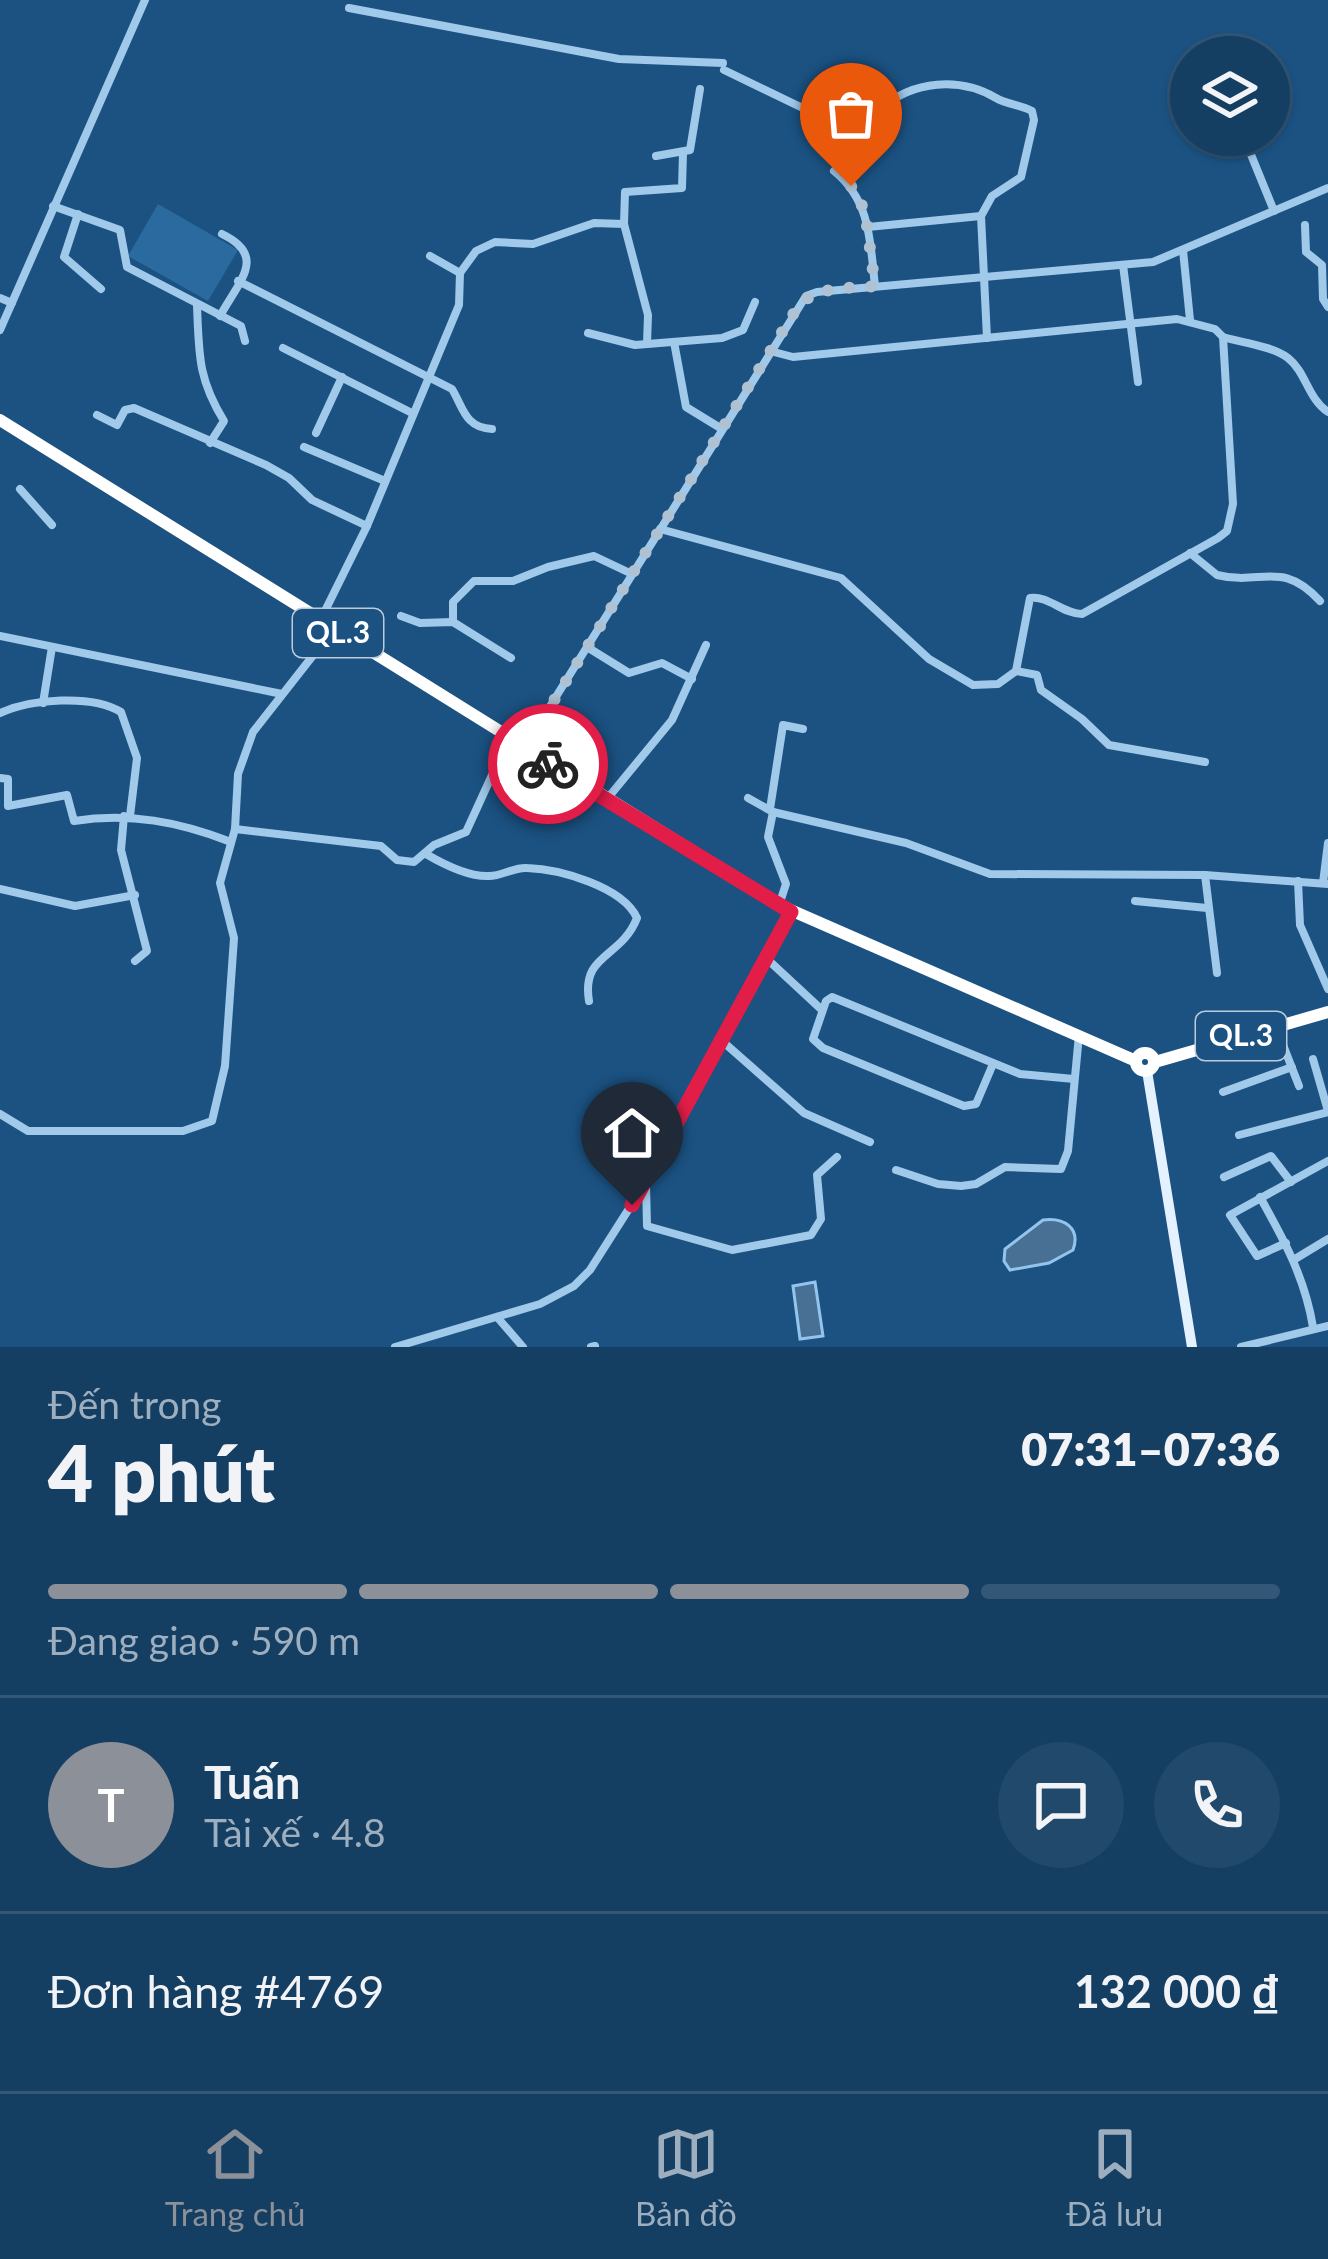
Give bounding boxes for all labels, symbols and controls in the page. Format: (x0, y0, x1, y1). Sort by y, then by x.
map controls (1170, 36, 1290, 156)
button: layers (1170, 36, 1290, 156)
pin (800, 63, 902, 186)
icon: bag (818, 81, 884, 147)
road number: QL.3 (293, 609, 383, 657)
courier (488, 704, 608, 824)
icon: bike (515, 731, 581, 797)
road number: QL.3 (1196, 1012, 1286, 1060)
pin (581, 1082, 683, 1205)
icon: home (599, 1100, 665, 1166)
text: Đến trong (48, 1381, 222, 1427)
text: 07:31–07:36 (1021, 1422, 1280, 1476)
text: 4 phút (48, 1425, 275, 1519)
text: Đang giao · 590 m (48, 1617, 360, 1663)
button: chat (998, 1742, 1124, 1868)
button: phone (1154, 1742, 1280, 1868)
text: Tuấn (204, 1755, 300, 1809)
text: T (97, 1778, 125, 1832)
text: Tài xế · 4.8 (204, 1809, 386, 1855)
text: Đơn hàng #4769 (48, 1964, 384, 2018)
text: 132 000 ₫ (1074, 1964, 1280, 2018)
tab: Trang chủ (165, 2121, 305, 2233)
tab: Bản đồ (635, 2121, 737, 2233)
tab: Đã lưu (1066, 2121, 1163, 2233)

